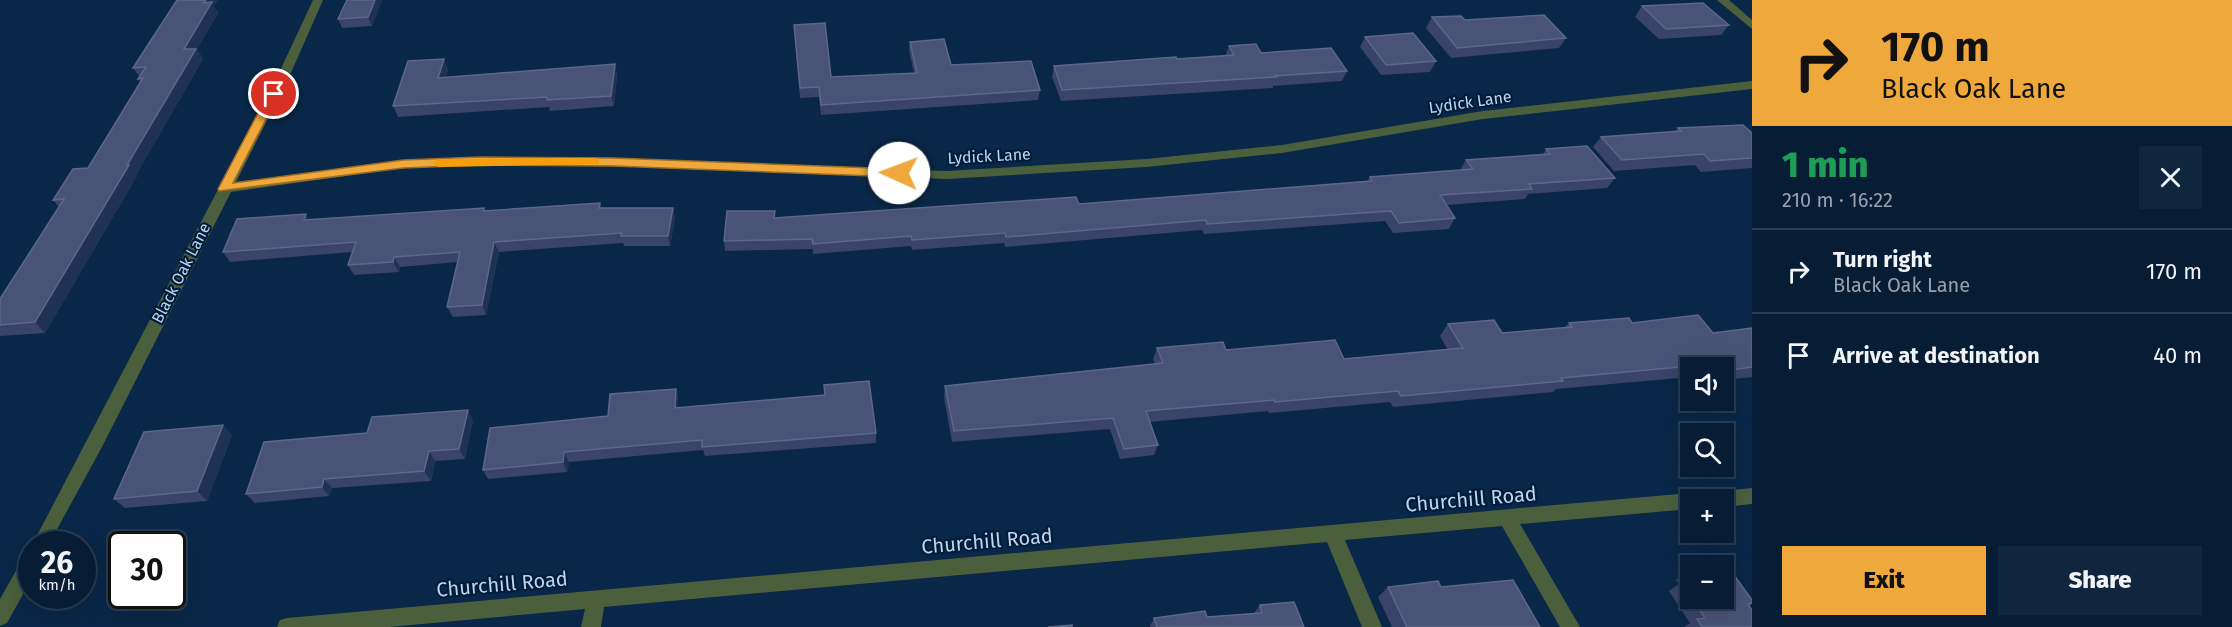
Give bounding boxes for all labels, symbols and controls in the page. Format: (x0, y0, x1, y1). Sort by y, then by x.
text: 170 m (1881, 22, 1990, 72)
icon: right (1782, 24, 1860, 102)
pin (248, 68, 299, 119)
text: Black Oak Lane (1881, 73, 2066, 105)
icon: arrive (257, 77, 290, 110)
street label: Lydick Lane (1427, 87, 1513, 117)
position arrow (867, 141, 931, 205)
text: 1 min (1782, 143, 1868, 187)
street label: Lydick Lane (947, 144, 1031, 168)
button: close (2139, 146, 2202, 209)
text: 210 m · 16:22 (1782, 188, 1893, 212)
street label: Black Oak Lane (148, 220, 214, 326)
text: Turn right (1833, 246, 1932, 273)
icon: right (1782, 255, 1815, 288)
text: 170 m (2146, 258, 2202, 285)
text: Black Oak Lane (1833, 273, 1970, 297)
icon: arrive (1782, 339, 1815, 372)
text: Arrive at destination (1833, 342, 2040, 369)
text: 40 m (2153, 342, 2202, 369)
map controls (1680, 357, 1734, 609)
button: sound (1680, 357, 1734, 411)
button: search (1680, 423, 1734, 477)
street label: Churchill Road (1404, 481, 1538, 517)
button: + (1680, 489, 1734, 543)
street label: Churchill Road (920, 523, 1054, 559)
speed limit sign: 30 (108, 531, 186, 609)
text: 26 (41, 545, 73, 581)
button: Exit (1782, 546, 1986, 615)
button: Share (1998, 546, 2202, 615)
button: − (1680, 555, 1734, 609)
street label: Churchill Road (435, 566, 569, 602)
text: km/h (38, 576, 76, 594)

